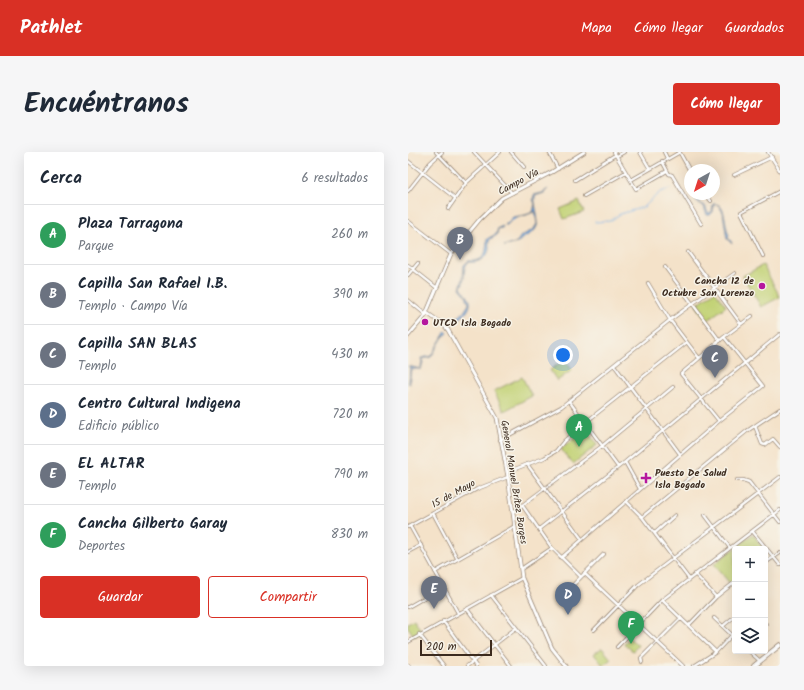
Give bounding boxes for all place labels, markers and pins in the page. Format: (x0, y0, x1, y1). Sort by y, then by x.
pin: B (447, 227, 473, 260)
place label: Cancha 12 de Octubre San Lorenzo (662, 273, 754, 301)
marker: Cancha 12 de Octubre San Lorenzo (757, 281, 767, 291)
place label: UTCD Isla Bogado (433, 315, 512, 331)
marker: UTCD Isla Bogado (420, 317, 430, 327)
pin: C (702, 345, 728, 378)
pin: A (566, 414, 592, 447)
place label: Puesto De Salud Isla Bogado (655, 465, 727, 493)
marker: Puesto De Salud Isla Bogado (640, 472, 652, 484)
pin: E (421, 576, 447, 609)
pin: D (555, 582, 581, 615)
pin: F (618, 611, 644, 644)

